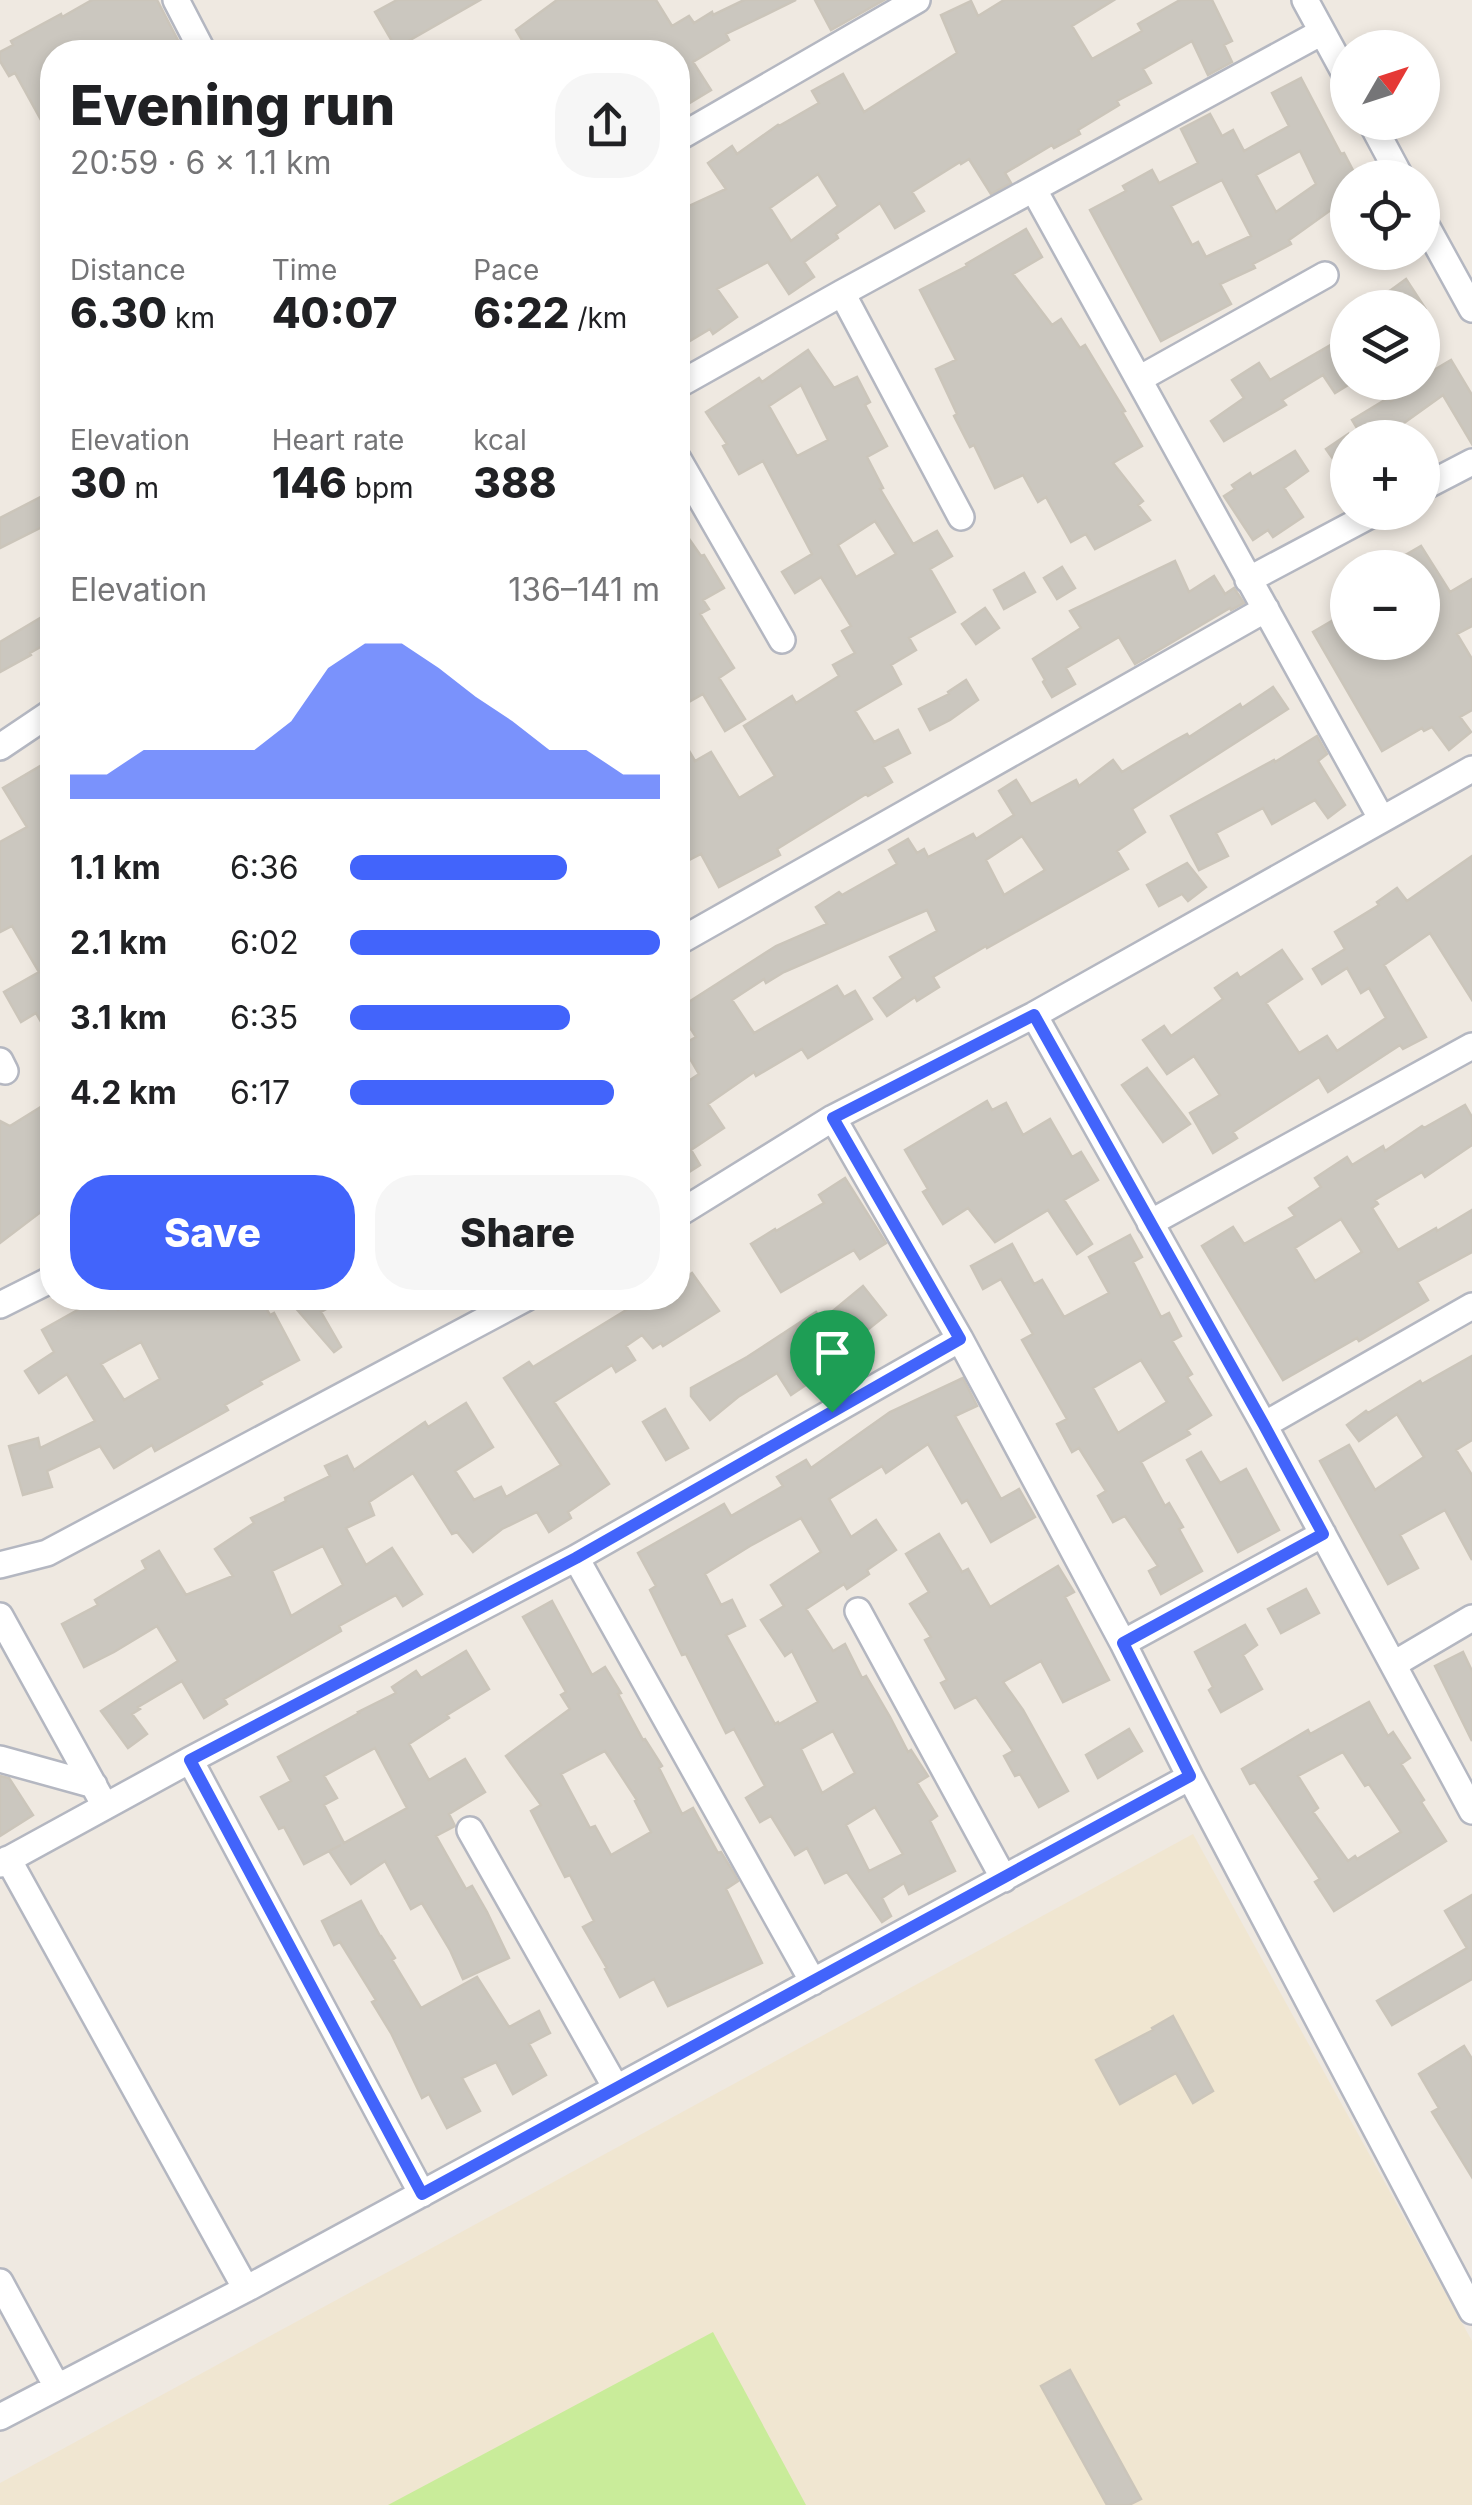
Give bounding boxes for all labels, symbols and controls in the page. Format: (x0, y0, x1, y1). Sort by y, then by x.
north arrow (1330, 30, 1440, 140)
map controls (1330, 30, 1440, 660)
text: Evening run (70, 72, 395, 138)
button: share (555, 73, 660, 178)
text: 20:59 · 6 × 1.1 km (70, 143, 332, 182)
button: locate (1330, 160, 1440, 270)
text: Distance (70, 253, 186, 287)
text: Time (272, 253, 337, 287)
text: Pace (473, 253, 539, 287)
text: 6.30 (70, 287, 167, 338)
text: 40:07 (272, 287, 397, 338)
text: 6:22 (473, 287, 570, 338)
button: layers (1330, 290, 1440, 400)
text: km (167, 301, 215, 335)
text: /km (570, 301, 627, 335)
button: + (1330, 420, 1440, 530)
text: Elevation (70, 423, 190, 457)
text: Heart rate (272, 423, 404, 457)
text: kcal (473, 423, 527, 457)
text: 30 (70, 457, 127, 508)
text: 146 (272, 457, 347, 508)
text: 388 (473, 457, 557, 508)
text: m (127, 471, 159, 505)
text: bpm (347, 471, 414, 505)
button: − (1330, 550, 1440, 660)
text: Elevation (70, 570, 207, 609)
text: 136–141 m (508, 570, 660, 609)
text: 1.1 km (70, 848, 161, 887)
text: 6:36 (230, 848, 299, 887)
text: 2.1 km (70, 923, 167, 962)
text: 6:02 (230, 923, 299, 962)
text: 3.1 km (70, 998, 167, 1037)
text: 6:35 (230, 998, 298, 1037)
text: 4.2 km (70, 1073, 177, 1112)
text: 6:17 (230, 1073, 290, 1112)
button: Save (70, 1175, 355, 1290)
button: Share (375, 1175, 660, 1290)
pin (790, 1310, 875, 1413)
icon: arrive (805, 1325, 860, 1380)

